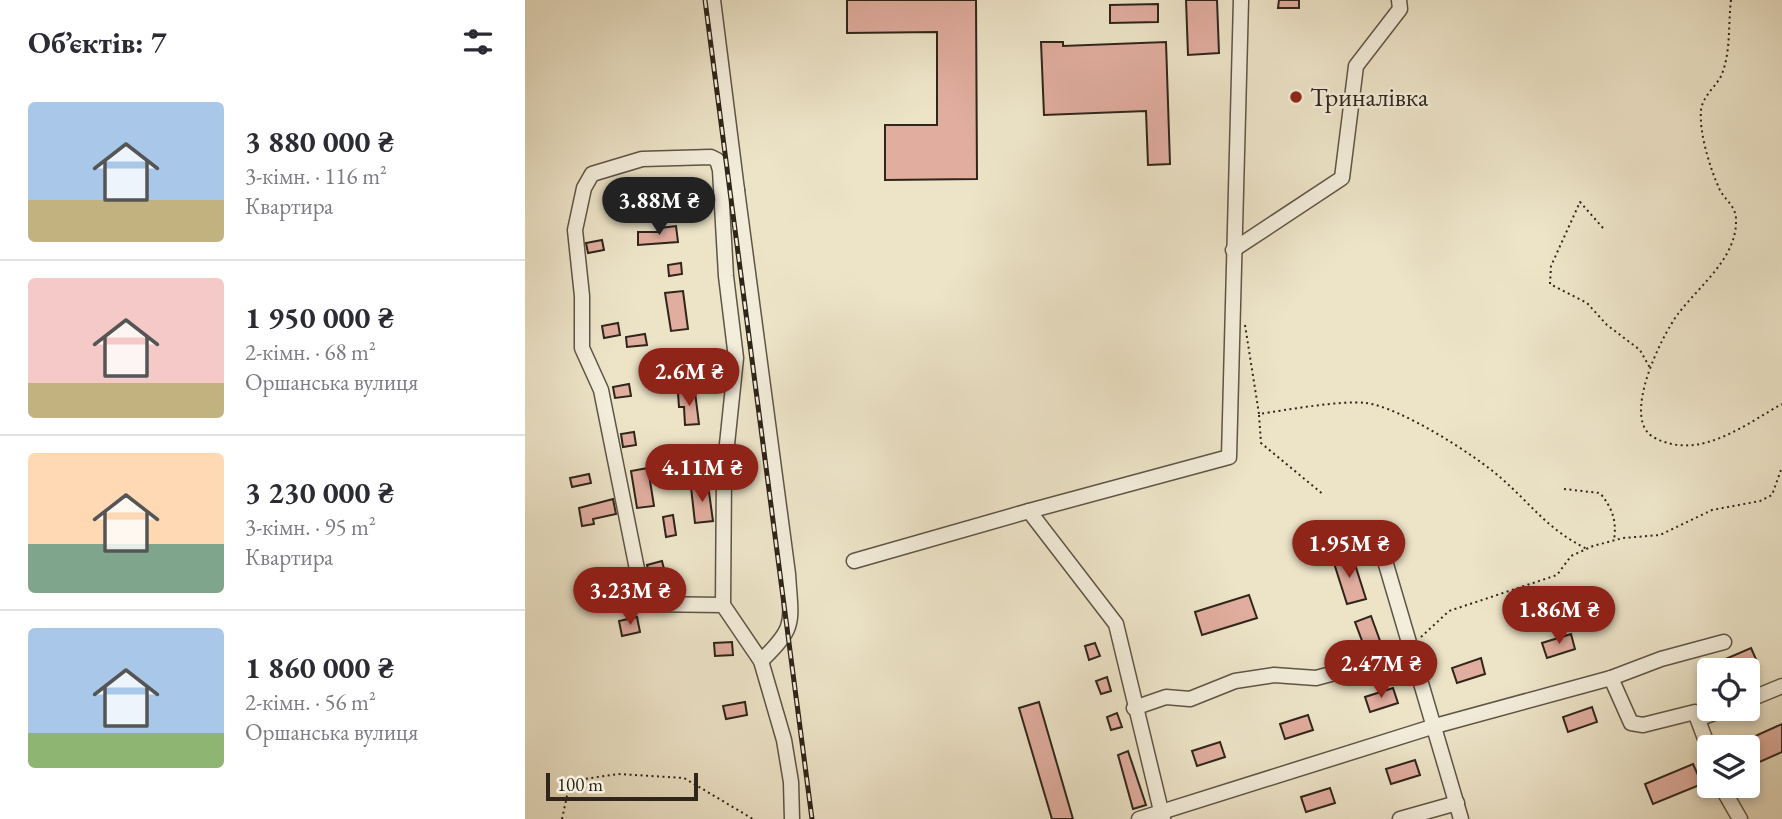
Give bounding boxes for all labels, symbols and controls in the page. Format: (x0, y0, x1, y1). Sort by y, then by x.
text: Об’єктів: 7 (28, 23, 167, 62)
icon: filters (459, 23, 497, 61)
place label: Триналівка (1310, 80, 1429, 114)
marker: Триналівка (1288, 89, 1304, 105)
text: 3 880 000 ₴ (245, 122, 394, 161)
icon: home (84, 130, 168, 214)
text: 3-кімн. · 116 m² (245, 161, 387, 191)
pin: 3.88M ₴ (594, 177, 724, 237)
text: 3.88M ₴ (618, 185, 700, 215)
text: Квартира (245, 191, 333, 221)
text: 1 950 000 ₴ (245, 298, 394, 337)
icon: home (84, 306, 168, 390)
text: 2-кімн. · 68 m² (245, 337, 376, 367)
pin: 2.6M ₴ (632, 348, 746, 408)
text: 2.6M ₴ (654, 356, 724, 386)
text: Оршанська вулиця (245, 367, 418, 397)
pin: 4.11M ₴ (637, 444, 767, 504)
text: 4.11M ₴ (661, 452, 743, 482)
text: 3 230 000 ₴ (245, 473, 394, 512)
icon: home (84, 481, 168, 565)
text: 3-кімн. · 95 m² (245, 512, 376, 542)
pin: 1.95M ₴ (1284, 520, 1414, 580)
text: 1.95M ₴ (1308, 528, 1390, 558)
text: Квартира (245, 542, 333, 572)
pin: 3.23M ₴ (565, 568, 695, 627)
text: 3.23M ₴ (589, 575, 671, 605)
pin: 1.86M ₴ (1494, 586, 1624, 646)
text: 1.86M ₴ (1518, 594, 1600, 624)
pin: 2.47M ₴ (1316, 640, 1446, 700)
text: 1 860 000 ₴ (245, 648, 394, 687)
text: 2.47M ₴ (1340, 648, 1422, 678)
icon: home (84, 656, 168, 740)
map controls (1697, 658, 1760, 798)
button: locate (1697, 658, 1760, 721)
text: 2-кімн. · 56 m² (245, 687, 376, 717)
text: Оршанська вулиця (245, 717, 418, 747)
button: layers (1697, 735, 1760, 798)
scale bar (546, 770, 698, 802)
text: 100 m (557, 772, 603, 797)

